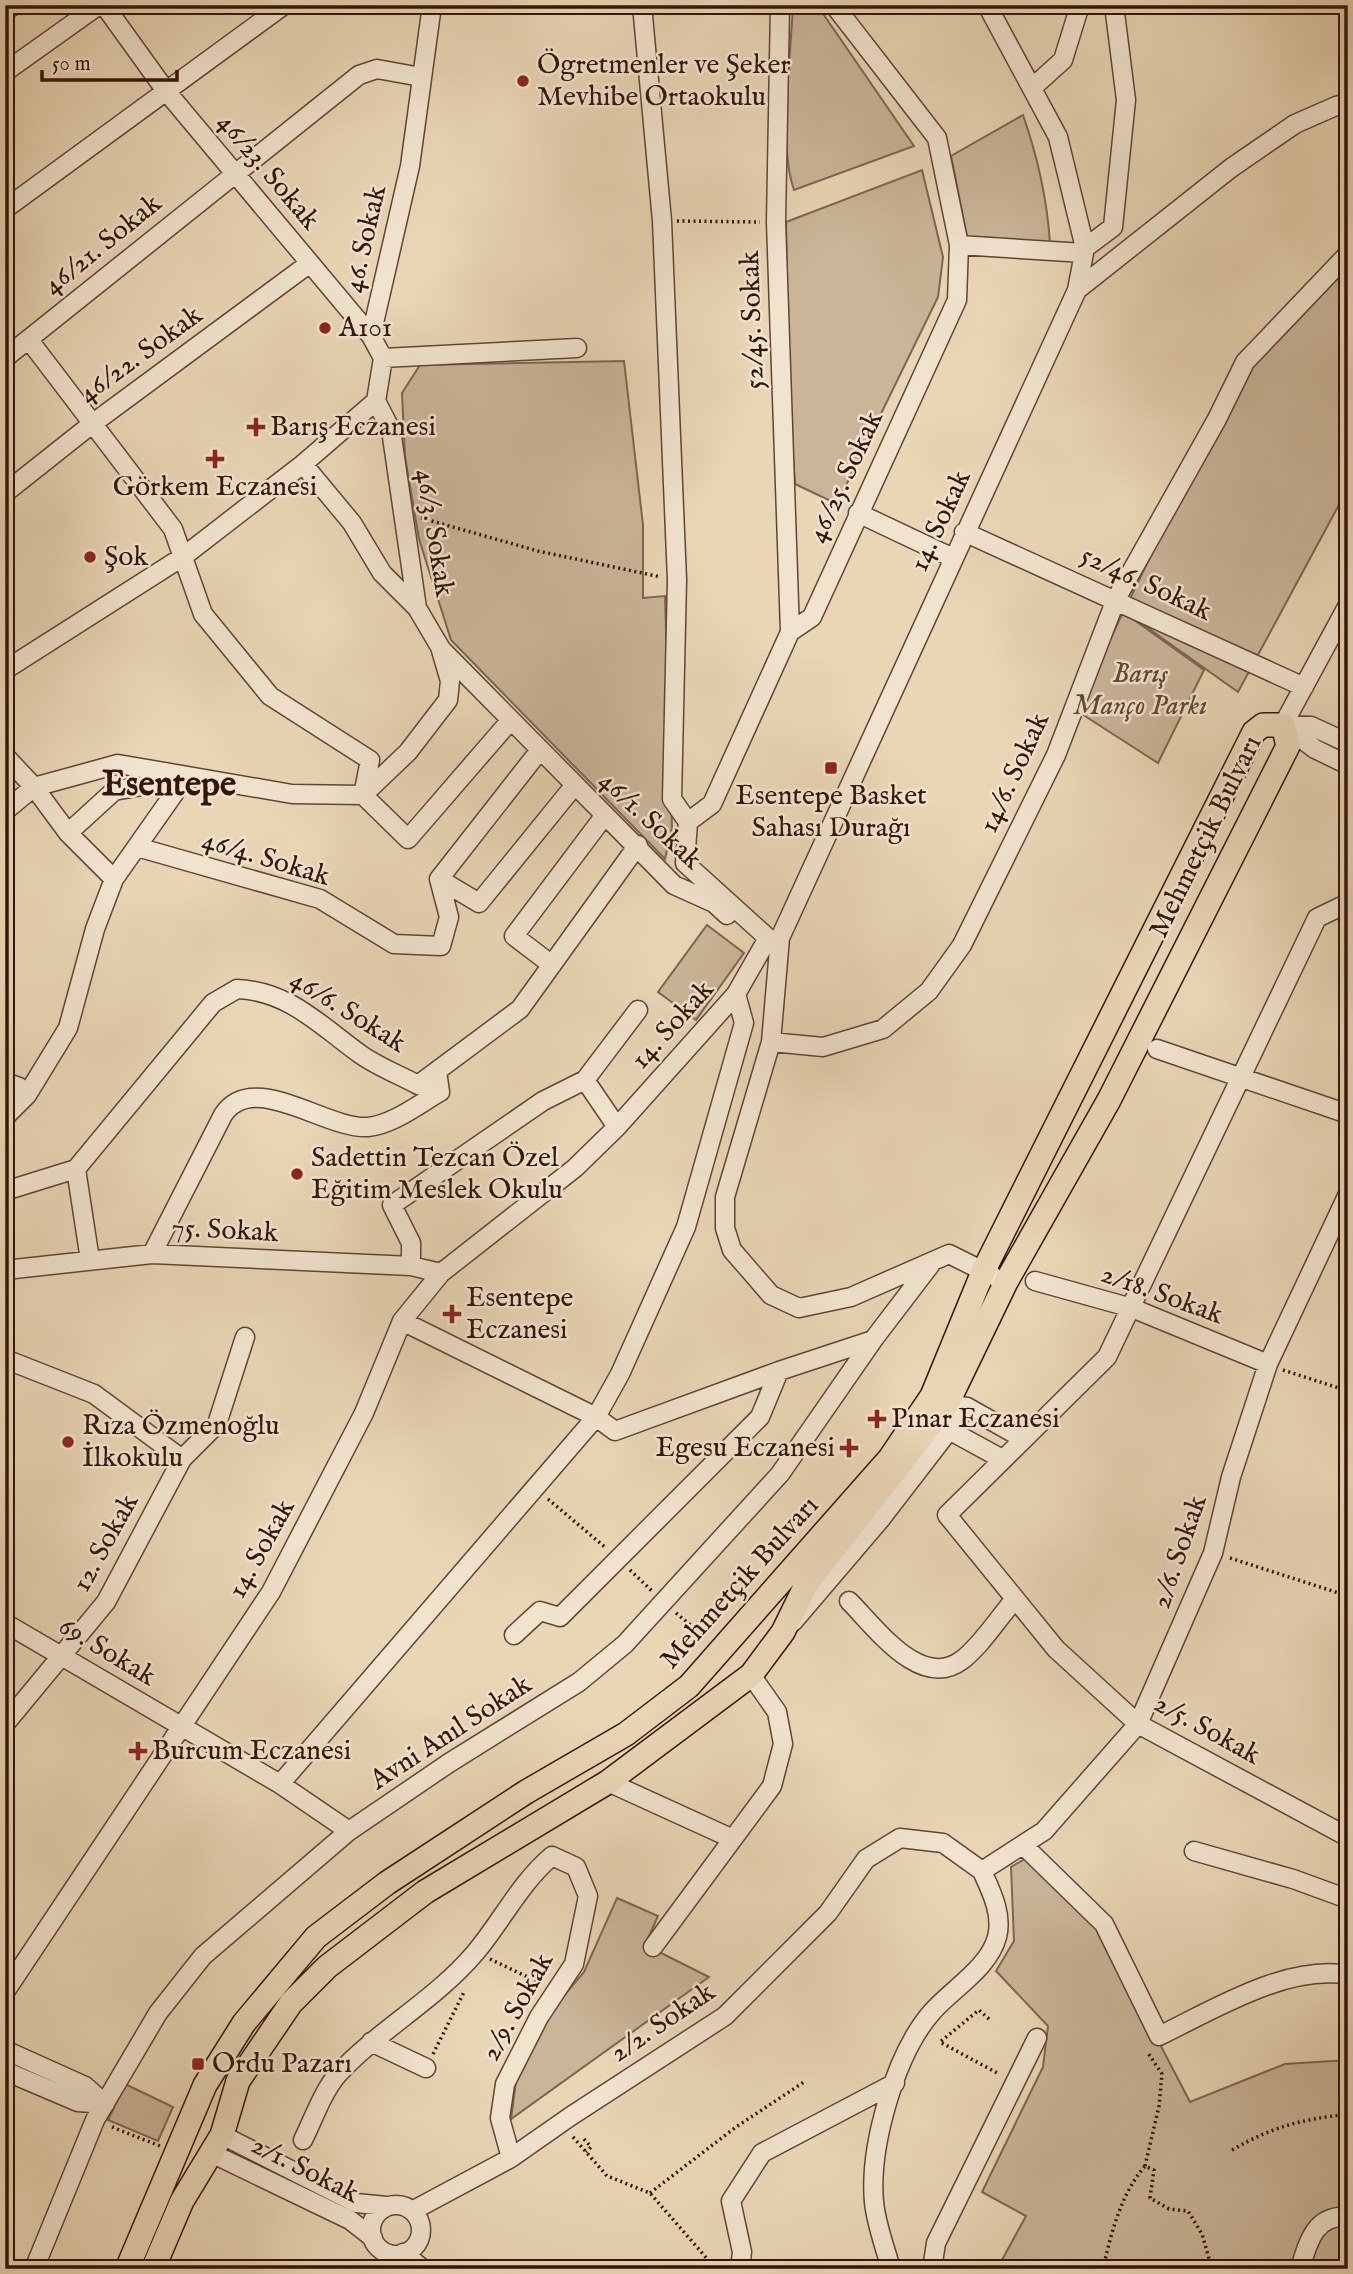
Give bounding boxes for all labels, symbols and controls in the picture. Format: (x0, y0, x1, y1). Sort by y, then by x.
scale bar (42, 38, 177, 82)
place label: Ögretmenler ve Şeker Mevhibe Ortaokulu (537, 48, 791, 115)
text: 50 m (52, 51, 91, 78)
marker: Ögretmenler ve Şeker Mevhibe Ortaokulu (515, 73, 531, 89)
street label: 46/23. Sokak (209, 106, 328, 238)
street label: 46. Sokak (337, 181, 396, 296)
street label: 46/21. Sokak (37, 186, 170, 303)
street label: 52/45. Sokak (733, 249, 773, 390)
street label: 46/22. Sokak (72, 298, 211, 412)
place label: A101 (338, 311, 392, 346)
marker: A101 (317, 320, 333, 336)
street label: 46/25. Sokak (800, 405, 892, 549)
place label: Barış Eczanesi (270, 410, 436, 445)
marker: Barış Eczanesi (248, 419, 264, 435)
marker: Görkem Eczanesi (207, 451, 223, 467)
street label: 14. Sokak (902, 464, 980, 577)
street label: 46/3. Sokak (407, 467, 462, 600)
place label: Görkem Eczanesi (113, 470, 317, 505)
street label: 52/46. Sokak (1075, 538, 1218, 630)
place label: Şok (104, 540, 149, 575)
marker: Şok (82, 549, 98, 565)
park label: Barış Manço Parkı (1073, 657, 1207, 724)
street label: 14/6. Sokak (972, 706, 1059, 839)
street label: Mehmetçik Bulvarı (1142, 730, 1270, 944)
marker: Esentepe Basket Sahası Durağı (823, 760, 839, 776)
district label: Esentepe (102, 763, 236, 808)
street label: 46/1. Sokak (591, 764, 710, 878)
place label: Esentepe Basket Sahası Durağı (735, 779, 927, 846)
street label: 46/4. Sokak (198, 823, 335, 895)
street label: 46/6. Sokak (283, 963, 413, 1062)
street label: 14. Sokak (624, 972, 723, 1077)
place label: Sadettin Tezcan Özel Eğitim Meslek Okulu (311, 1141, 563, 1208)
marker: Sadettin Tezcan Özel Eğitim Meslek Okulu (289, 1166, 305, 1182)
street label: 75. Sokak (171, 1211, 280, 1251)
street label: 2/18. Sokak (1096, 1257, 1229, 1334)
place label: Esentepe Eczanesi (466, 1281, 574, 1348)
marker: Esentepe Eczanesi (444, 1306, 460, 1322)
place label: Pınar Eczanesi (891, 1402, 1060, 1437)
place label: Rıza Özmenoğlu İlkokulu (82, 1409, 280, 1476)
marker: Pınar Eczanesi (869, 1411, 885, 1427)
place label: Egesu Eczanesi (656, 1431, 835, 1466)
marker: Rıza Özmenoğlu İlkokulu (60, 1434, 76, 1450)
marker: Egesu Eczanesi (841, 1440, 857, 1456)
street label: 12. Sokak (65, 1487, 148, 1598)
street label: Mehmetçik Bulvarı (653, 1489, 827, 1677)
street label: 2/6. Sokak (1144, 1490, 1216, 1613)
street label: 14. Sokak (220, 1492, 304, 1605)
street label: 69. Sokak (52, 1609, 163, 1695)
street label: Avni Anıl Sokak (363, 1667, 539, 1799)
street label: 2/5. Sokak (1148, 1686, 1267, 1774)
place label: Burcum Eczanesi (152, 1734, 351, 1769)
marker: Burcum Eczanesi (130, 1743, 146, 1759)
street label: 2/9. Sokak (474, 1946, 562, 2067)
street label: 2/2. Sokak (604, 1975, 723, 2071)
place label: Ordu Pazarı (212, 2047, 352, 2082)
marker: Ordu Pazarı (190, 2056, 206, 2072)
street label: 2/1. Sokak (245, 2128, 366, 2213)

